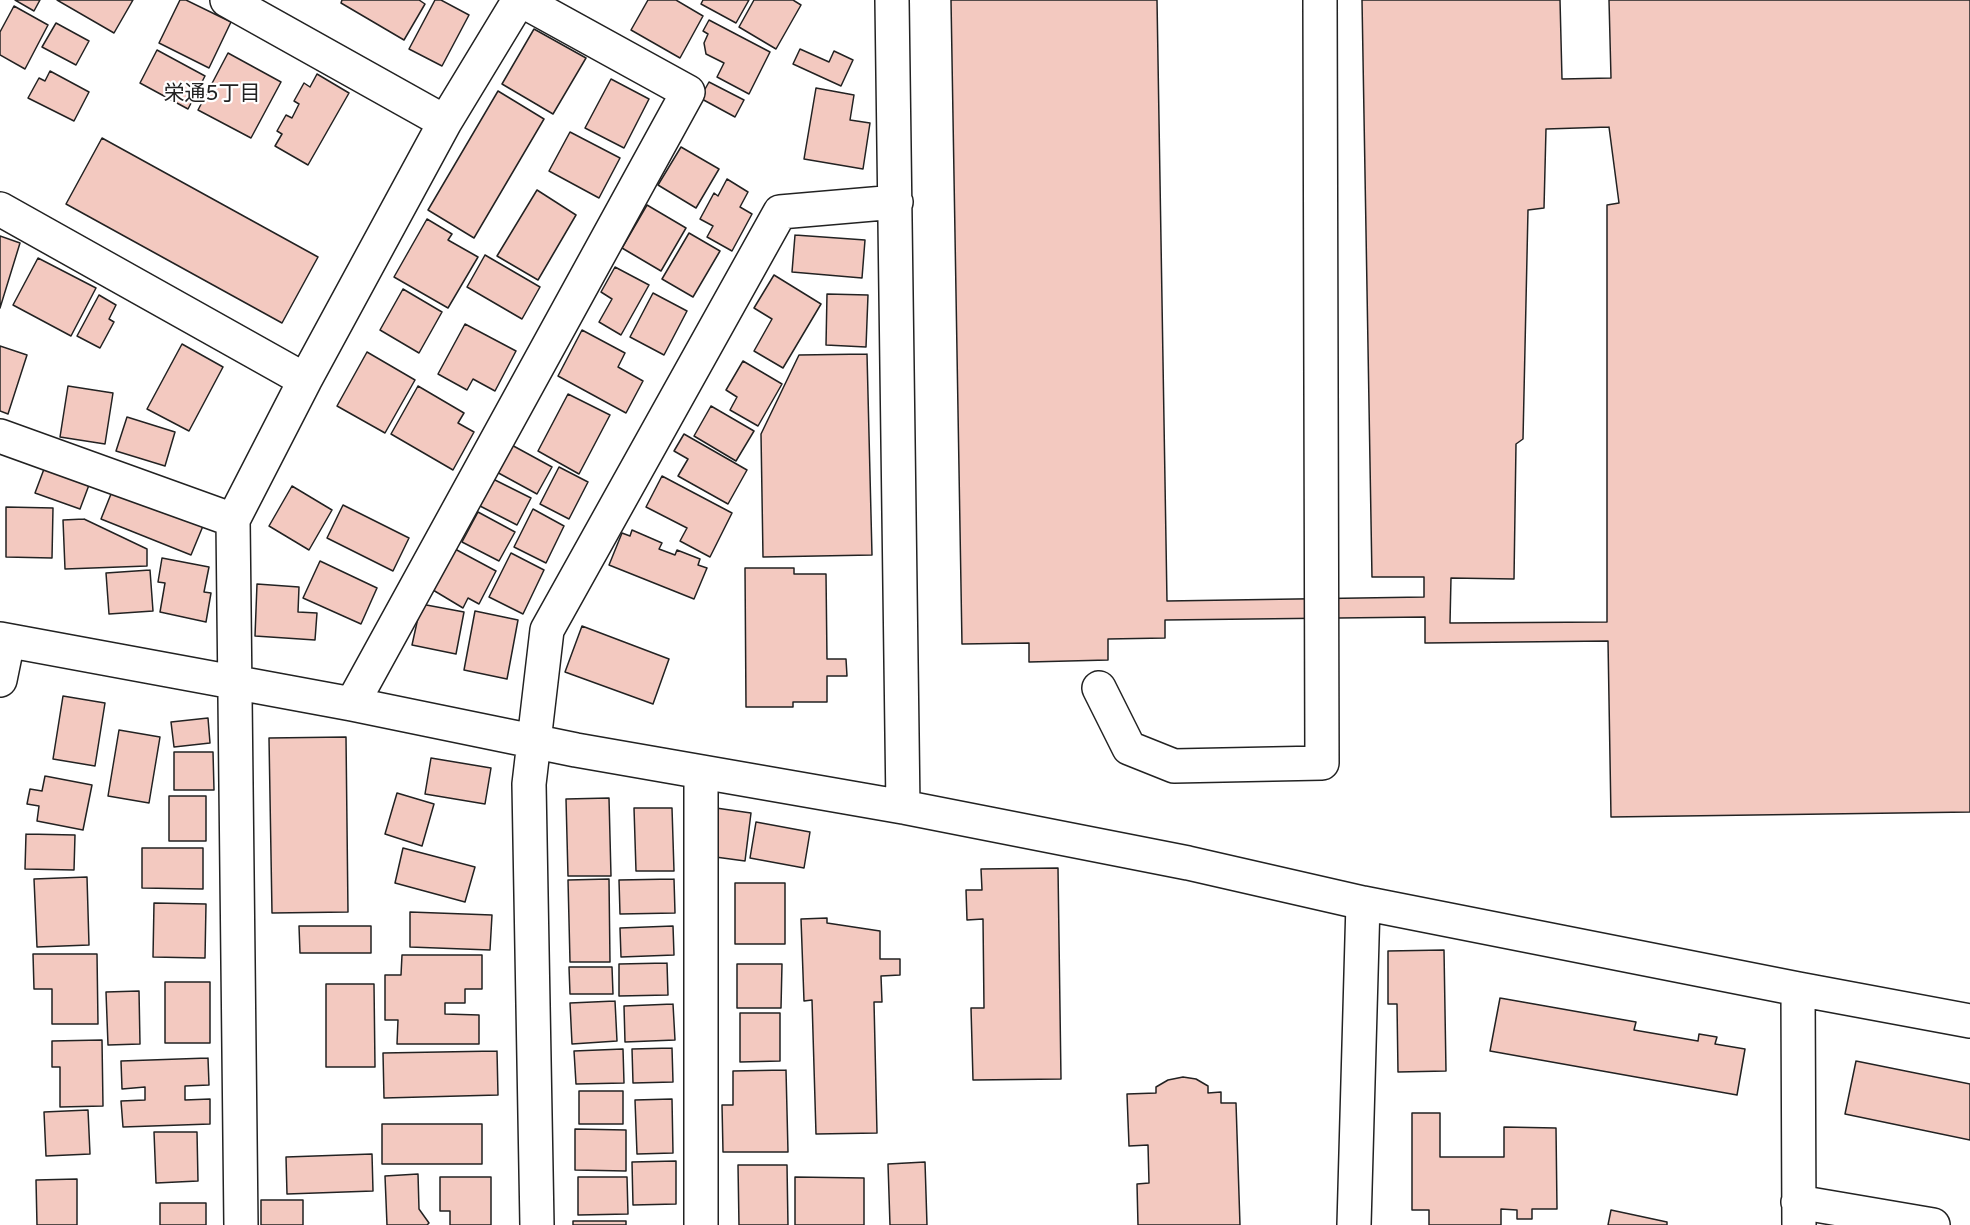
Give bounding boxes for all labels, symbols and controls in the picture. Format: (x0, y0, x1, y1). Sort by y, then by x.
district label: 栄通5丁目 (163, 83, 261, 109)

